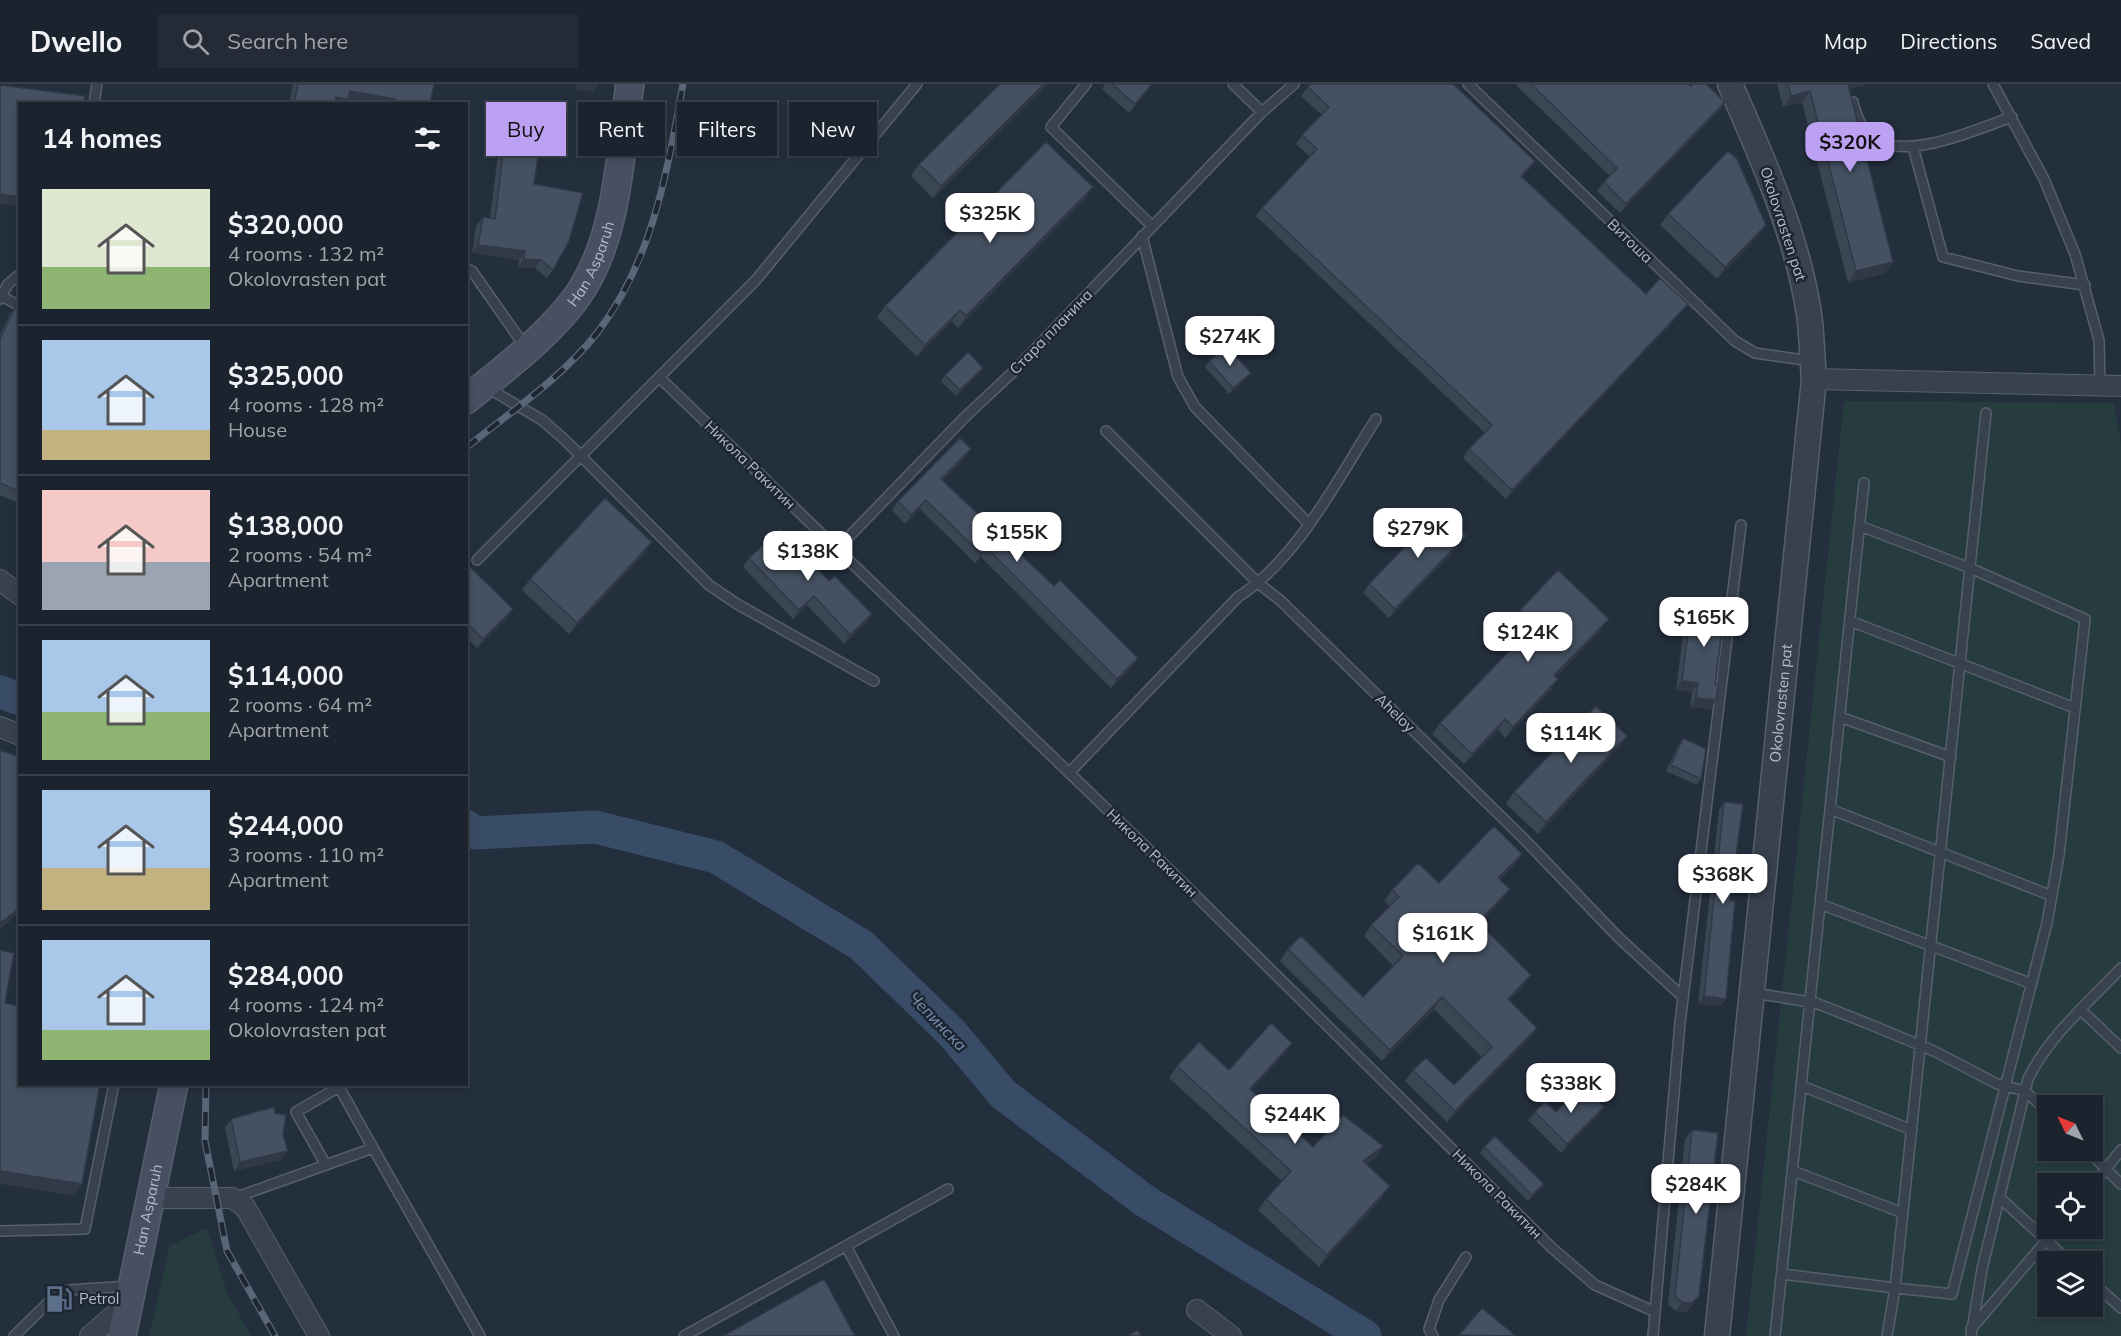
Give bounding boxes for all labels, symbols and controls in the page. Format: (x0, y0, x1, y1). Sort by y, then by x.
search box (158, 14, 578, 68)
text: Dwello (30, 24, 122, 59)
icon: search (179, 25, 212, 58)
text: Search here (227, 27, 348, 55)
text: Map (1824, 28, 1867, 54)
text: Directions (1900, 28, 1997, 54)
text: Saved (2030, 28, 2091, 54)
chip: Buy (486, 102, 566, 156)
chip: Rent (578, 102, 665, 156)
chip: Filters (677, 102, 777, 156)
chip: New (789, 102, 877, 156)
text: 14 homes (42, 122, 162, 155)
icon: filters (411, 122, 444, 155)
pin: $320K (1808, 122, 1892, 173)
text: $320K (1819, 129, 1881, 154)
street label: Okolovrasten pat (1756, 164, 1811, 283)
pin: $325K (948, 193, 1032, 244)
text: $325K (959, 200, 1021, 225)
text: $320,000 (228, 208, 344, 241)
icon: home (90, 213, 162, 285)
street label: Витоша (1604, 214, 1657, 267)
street label: Han Asparuh (563, 219, 618, 310)
text: 4 rooms · 132 m² (228, 241, 384, 266)
text: Okolovrasten pat (228, 266, 386, 291)
street label: Стара планина (1005, 285, 1096, 378)
pin: $274K (1188, 316, 1272, 367)
text: $274K (1199, 323, 1261, 348)
text: $325,000 (228, 359, 344, 392)
icon: home (90, 364, 162, 436)
text: 4 rooms · 128 m² (228, 392, 384, 417)
street label: Никола Ракитин (701, 416, 800, 513)
text: House (228, 417, 287, 442)
pin: $279K (1376, 508, 1460, 559)
text: $138,000 (228, 509, 344, 542)
pin: $155K (975, 512, 1059, 563)
icon: home (90, 514, 162, 586)
text: $279K (1387, 515, 1449, 540)
text: $155K (986, 519, 1048, 544)
pin: $138K (766, 531, 850, 582)
text: $138K (777, 538, 839, 563)
text: 2 rooms · 54 m² (228, 542, 372, 567)
text: Apartment (228, 567, 329, 592)
pin: $165K (1662, 597, 1746, 648)
text: $165K (1673, 604, 1735, 629)
pin: $124K (1486, 612, 1570, 663)
text: $124K (1497, 619, 1559, 644)
street label: Okolovrasten pat (1765, 643, 1796, 763)
text: $114,000 (228, 659, 344, 692)
icon: home (90, 664, 162, 736)
street label: Aheloy (1371, 689, 1419, 736)
text: 2 rooms · 64 m² (228, 692, 372, 717)
pin: $114K (1529, 713, 1613, 764)
text: Apartment (228, 717, 329, 742)
text: $114K (1540, 720, 1602, 745)
street label: Никола Ракитин (1103, 804, 1202, 901)
text: $244,000 (228, 809, 344, 842)
icon: home (90, 814, 162, 886)
text: 3 rooms · 110 m² (228, 842, 384, 867)
pin: $368K (1681, 854, 1765, 905)
text: $368K (1692, 861, 1754, 886)
text: Apartment (228, 867, 329, 892)
pin: $161K (1401, 913, 1485, 964)
text: $161K (1412, 920, 1474, 945)
text: $284,000 (228, 959, 344, 992)
icon: home (90, 964, 162, 1036)
water label: Чепинска (905, 987, 971, 1055)
text: 4 rooms · 124 m² (228, 992, 384, 1017)
text: Okolovrasten pat (228, 1017, 386, 1042)
pin: $338K (1529, 1063, 1613, 1114)
text: $338K (1540, 1070, 1602, 1095)
pin: $244K (1253, 1094, 1337, 1145)
north arrow (2037, 1095, 2103, 1161)
map controls (2037, 1095, 2103, 1317)
text: $244K (1264, 1101, 1326, 1126)
street label: Никола Ракитин (1448, 1145, 1546, 1243)
street label: Han Asparuh (129, 1162, 166, 1257)
pin: $284K (1654, 1164, 1738, 1215)
text: $284K (1665, 1171, 1727, 1196)
button: locate (2037, 1173, 2103, 1239)
button: layers (2037, 1251, 2103, 1317)
fuel station icon: Petrol (44, 1284, 74, 1314)
place label: Petrol (79, 1289, 119, 1308)

